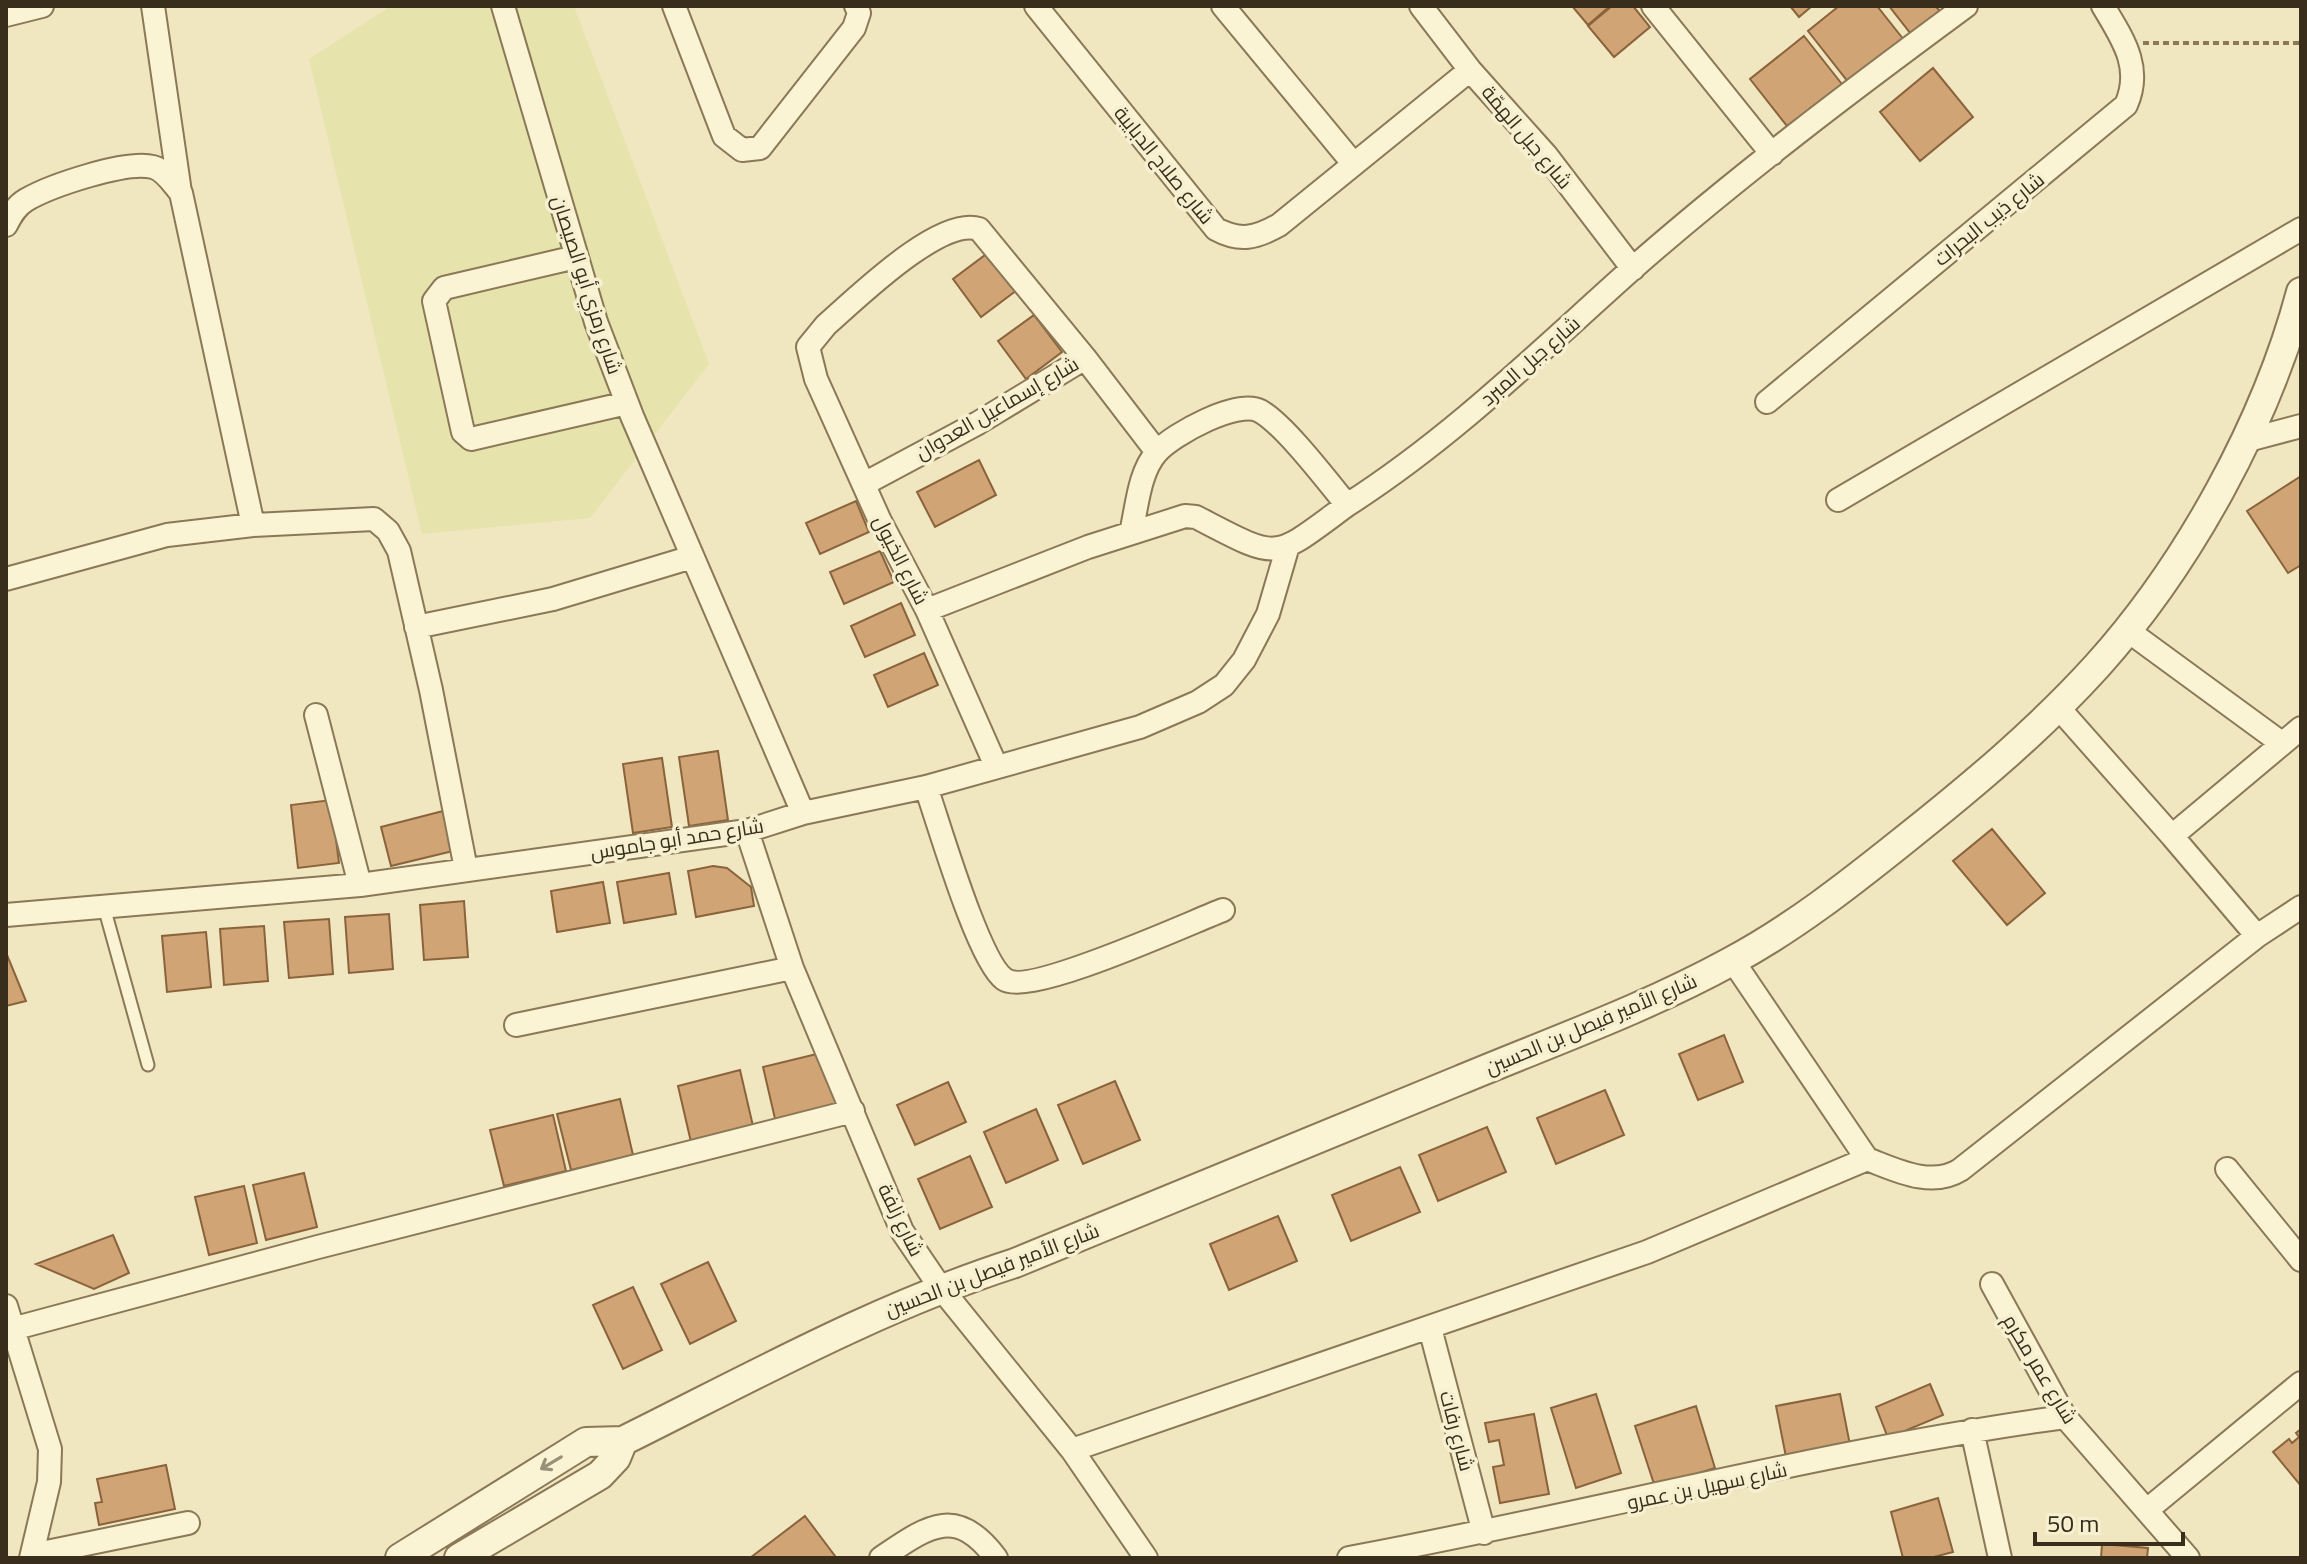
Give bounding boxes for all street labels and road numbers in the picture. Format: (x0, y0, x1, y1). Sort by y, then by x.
street label: شارع جبل الهمّة (1472, 76, 1583, 197)
street label: شارع صلاح الدبايبة (1105, 97, 1224, 233)
street label: شارع ذيب البحرات (1925, 162, 2053, 275)
street label: شارع رمزي أبو الصيصان (541, 191, 634, 379)
street label: شارع جبل المبرد (1471, 306, 1589, 415)
street label: شارع إسماعيل العدوان (908, 345, 1086, 470)
street label: شارع الخيول (863, 508, 940, 611)
street label: شارع حمد أبو جاموس (588, 807, 766, 870)
street label: شارع الأمير فيصل بن الحسين (1479, 962, 1703, 1085)
street label: شارع زلفة (868, 1177, 935, 1263)
street label: شارع الأمير فيصل بن الحسين (879, 1211, 1105, 1328)
street label: شارع عمر مكرم (1993, 1306, 2088, 1431)
street label: شارع رفات (1429, 1386, 1486, 1475)
street label: شارع سهيل بن عمرو (1623, 1450, 1791, 1521)

